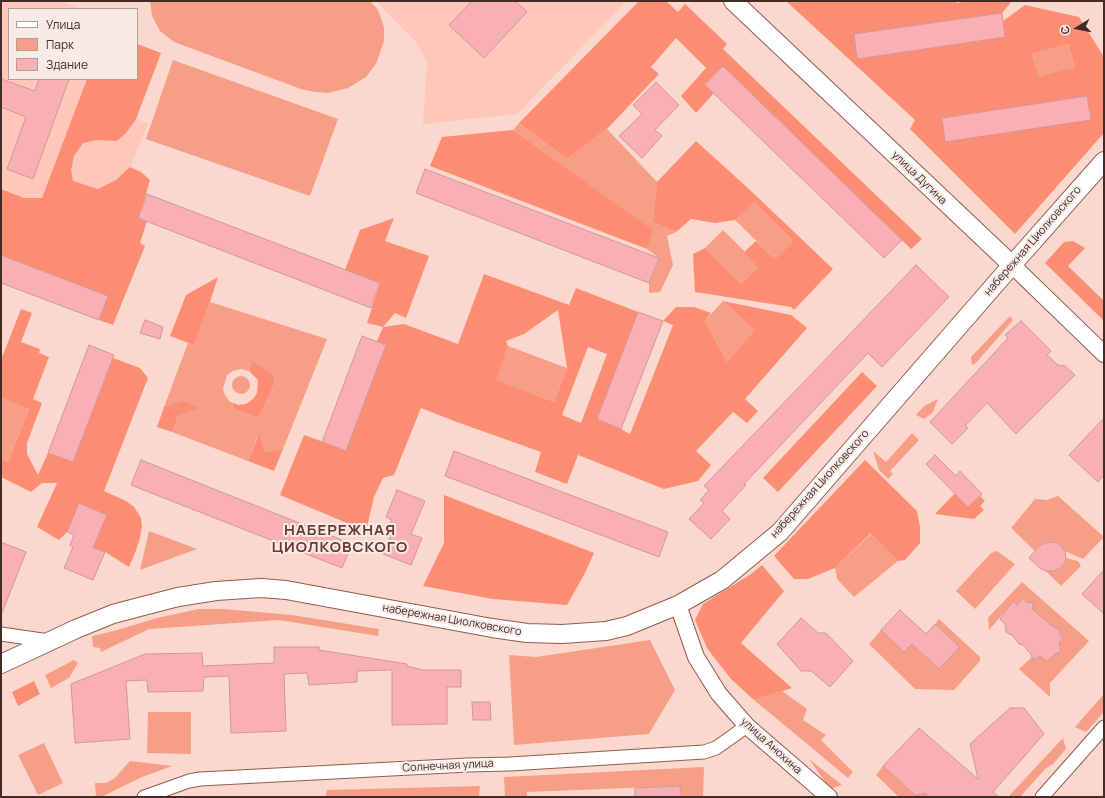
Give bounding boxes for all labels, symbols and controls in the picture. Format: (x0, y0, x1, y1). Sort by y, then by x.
legend (8, 8, 138, 80)
north arrow (1057, 8, 1097, 48)
text: Улица (46, 16, 80, 33)
text: С (1057, 25, 1073, 35)
text: Парк (46, 36, 74, 53)
text: Здание (46, 56, 88, 73)
street label: улица Дугина (889, 149, 949, 207)
street label: набережная Циолковского (982, 183, 1084, 299)
street label: набережная Циолковского (768, 427, 872, 541)
district label: НАБЕРЕЖНАЯ ЦИОЛКОВСКОГО (272, 522, 408, 557)
street label: набережная Циолковского (381, 601, 523, 639)
street label: улица Анохина (738, 715, 804, 777)
street label: Солнечная улица (402, 757, 494, 775)

